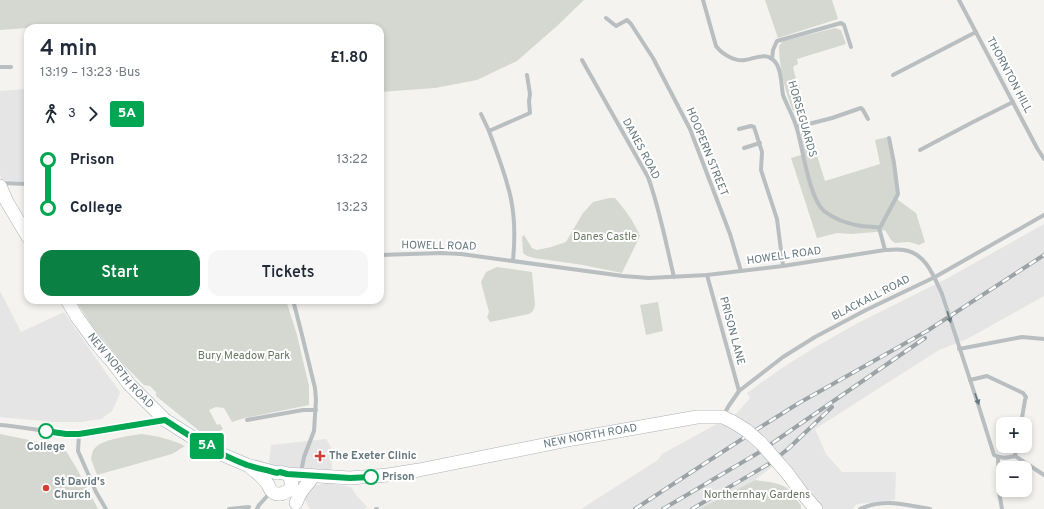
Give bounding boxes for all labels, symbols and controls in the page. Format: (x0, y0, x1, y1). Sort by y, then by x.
street label: THORNTON HILL (983, 34, 1035, 116)
text: 4 min (40, 36, 97, 63)
text: £1.80 (330, 49, 368, 68)
text: 13:19 – 13:23 · Bus (40, 65, 140, 81)
street label: HORSEGUARDS (784, 79, 820, 159)
icon: walk (40, 103, 62, 125)
icon: forward (82, 103, 104, 125)
text: 5A (118, 105, 136, 122)
text: 3 (68, 106, 76, 122)
street label: HOOPERN STREET (683, 106, 731, 198)
street label: DANES ROAD (619, 116, 663, 182)
text: Prison (70, 151, 114, 170)
text: 13:22 (336, 152, 368, 168)
text: College (70, 199, 122, 218)
text: 13:23 (337, 200, 368, 216)
park label: Danes Castle (573, 230, 637, 244)
street label: HOWELL ROAD (401, 238, 477, 254)
street label: HOWELL ROAD (746, 244, 822, 268)
button: Start (40, 250, 200, 296)
button: Tickets (208, 250, 368, 296)
street label: BLACKALL ROAD (829, 272, 913, 324)
street label: PRISON LANE (716, 295, 748, 367)
one-way arrow (946, 312, 952, 324)
street label: NEW NORTH ROAD (84, 330, 157, 412)
park label: Bury Meadow Park (198, 349, 290, 363)
one-way arrow (974, 393, 980, 405)
map controls (996, 417, 1032, 497)
button: + (996, 417, 1032, 453)
street label: NEW NORTH ROAD (542, 421, 638, 452)
marker: College (38, 423, 54, 439)
line badge: 5A (189, 433, 225, 459)
text: 5A (198, 437, 216, 454)
place label: College (27, 440, 65, 454)
place label: The Exeter Clinic (329, 449, 417, 463)
marker: The Exeter Clinic (314, 450, 326, 462)
button: − (996, 461, 1032, 497)
marker: Prison (363, 469, 379, 485)
place label: Prison (382, 470, 415, 484)
place label: St David's Church (54, 475, 105, 502)
marker: St David's Church (41, 483, 51, 493)
park label: Northernhay Gardens (704, 488, 810, 502)

